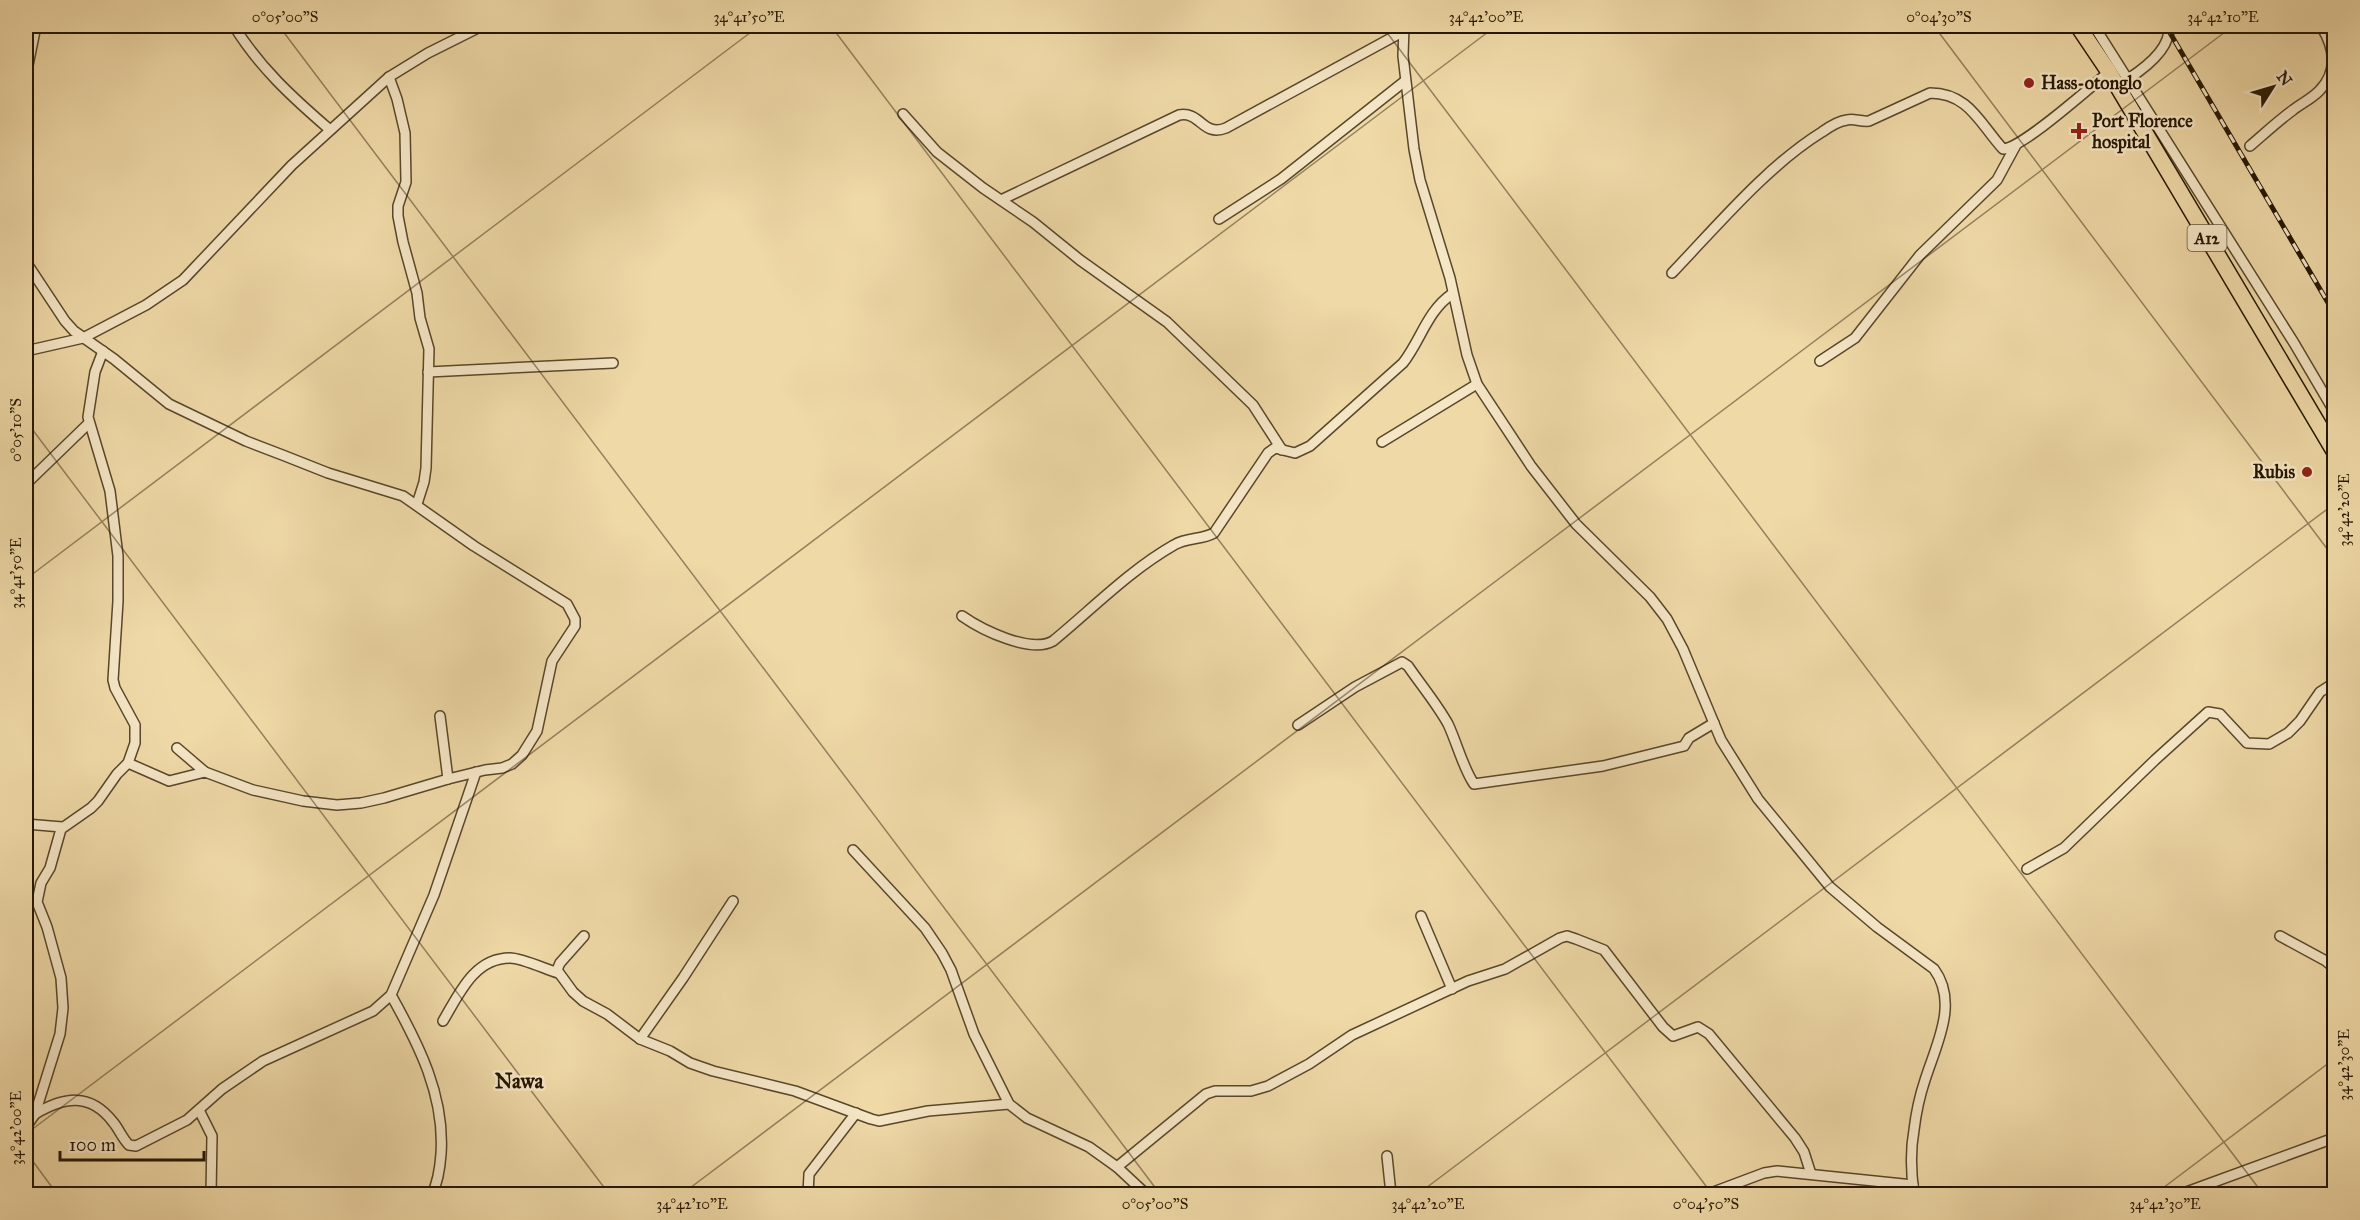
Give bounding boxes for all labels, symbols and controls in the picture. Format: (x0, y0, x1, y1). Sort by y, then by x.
text: 0°05'00"S (252, 8, 318, 26)
text: 34°41'50"E (713, 8, 785, 26)
text: 34°42'00"E (1449, 8, 1523, 26)
text: 0°04'30"S (1906, 8, 1972, 26)
text: 34°42'10"E (2187, 8, 2259, 26)
north arrow (2243, 57, 2303, 117)
text: N (2273, 67, 2297, 90)
place label: Hass-otonglo (2041, 72, 2142, 95)
marker: Hass-otonglo (2022, 76, 2036, 90)
place label: Port Florence hospital (2091, 110, 2193, 154)
marker: Port Florence hospital (2070, 122, 2088, 140)
road number: A12 (2188, 225, 2226, 251)
text: 0°05'10"S (7, 398, 25, 462)
place label: Rubis (2253, 461, 2295, 483)
marker: Rubis (2300, 465, 2314, 479)
text: 34°42'20"E (2335, 473, 2353, 547)
text: 34°41'50"E (7, 537, 25, 609)
text: 34°42'30"E (2335, 1029, 2353, 1101)
district label: Nawa (495, 1068, 544, 1094)
text: 34°42'00"E (7, 1091, 25, 1165)
scale bar (60, 1124, 204, 1162)
text: 100 m (69, 1134, 116, 1156)
text: 34°42'10"E (656, 1195, 728, 1213)
text: 0°05'00"S (1122, 1195, 1188, 1213)
text: 34°42'20"E (1391, 1195, 1465, 1213)
text: 0°04'50"S (1673, 1195, 1739, 1213)
text: 34°42'30"E (2129, 1195, 2201, 1213)

